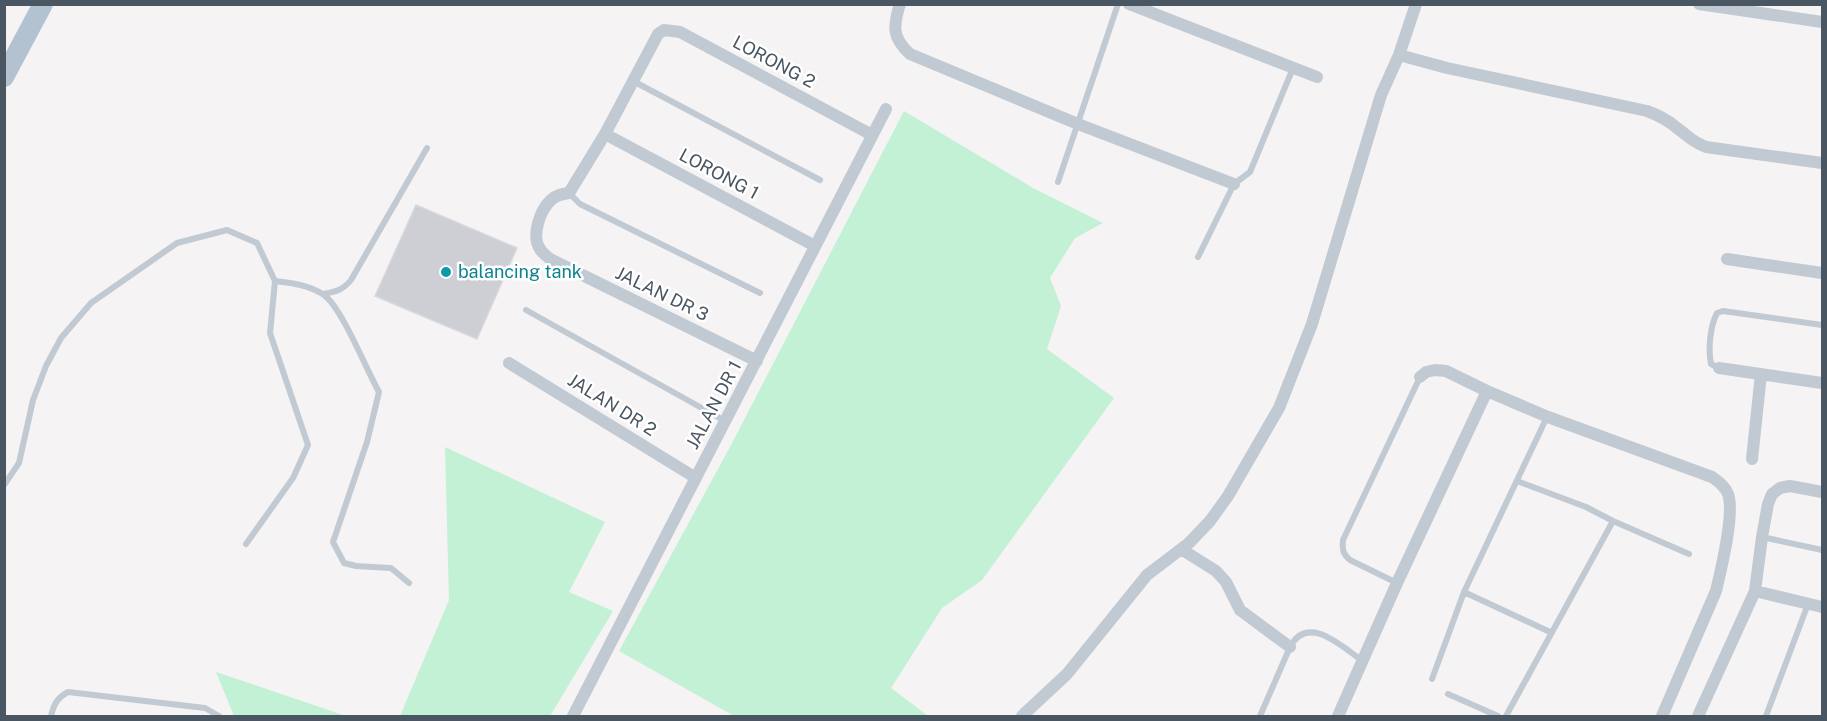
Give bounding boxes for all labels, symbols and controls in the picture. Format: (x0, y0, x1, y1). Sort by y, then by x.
street label: LORONG 2 (729, 31, 819, 92)
street label: LORONG 1 (676, 144, 763, 203)
place label: balancing tank (458, 261, 582, 282)
street label: JALAN DR 3 (612, 262, 712, 325)
marker: balancing tank (439, 265, 453, 279)
street label: JALAN DR 1 (682, 357, 746, 452)
street label: JALAN DR 2 (564, 369, 660, 440)

